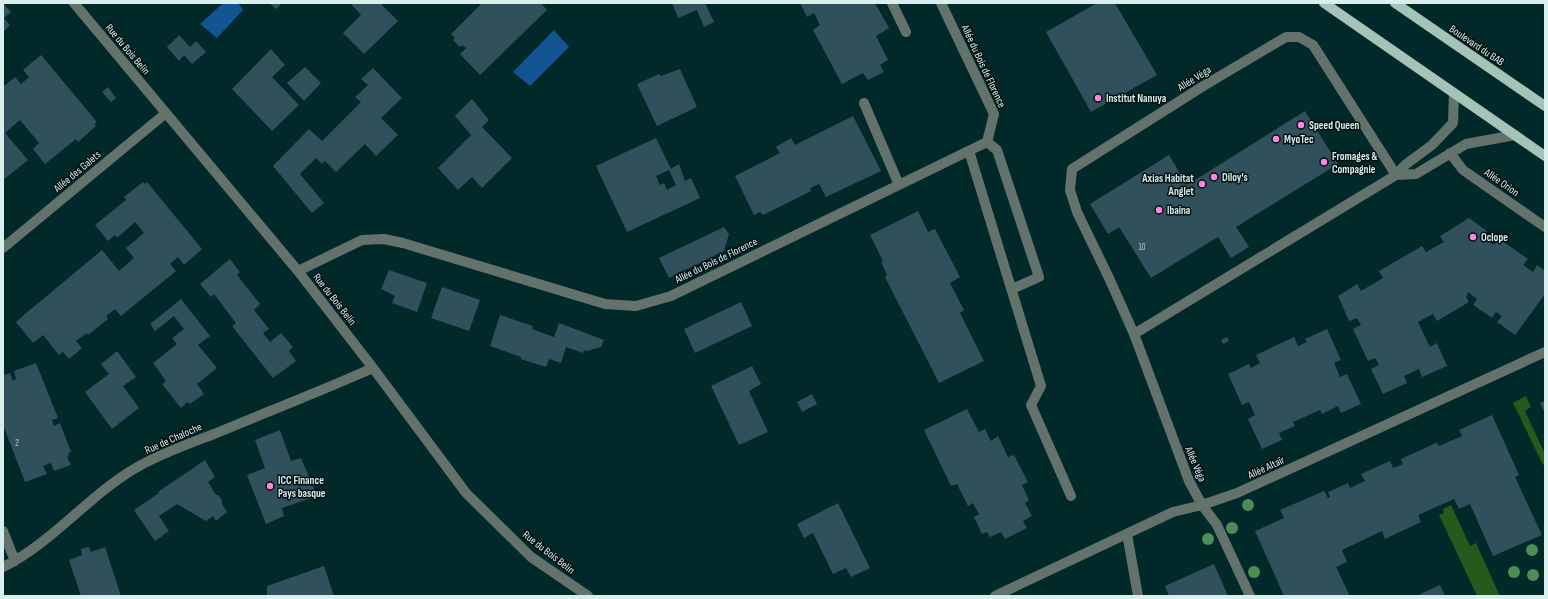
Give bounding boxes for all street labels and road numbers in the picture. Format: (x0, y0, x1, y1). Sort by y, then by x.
street label: Rue du Bois Belin (103, 21, 153, 78)
street label: Allée du Bois de Florence (958, 22, 1008, 110)
street label: Boulevard du BAB (1447, 22, 1507, 69)
street label: Allée Véga (1174, 63, 1213, 94)
street label: Allée des Galets (50, 148, 104, 196)
street label: Allée Orion (1481, 165, 1522, 199)
street label: Allée du Bois de Florence (672, 235, 760, 286)
street label: Rue du Bois Belin (310, 271, 359, 328)
street label: Rue de Chaloche (143, 420, 204, 457)
street label: Allée Véga (1182, 444, 1209, 484)
street label: Allée Altaïr (1245, 453, 1287, 482)
street label: Rue du Bois Belin (520, 528, 577, 577)

